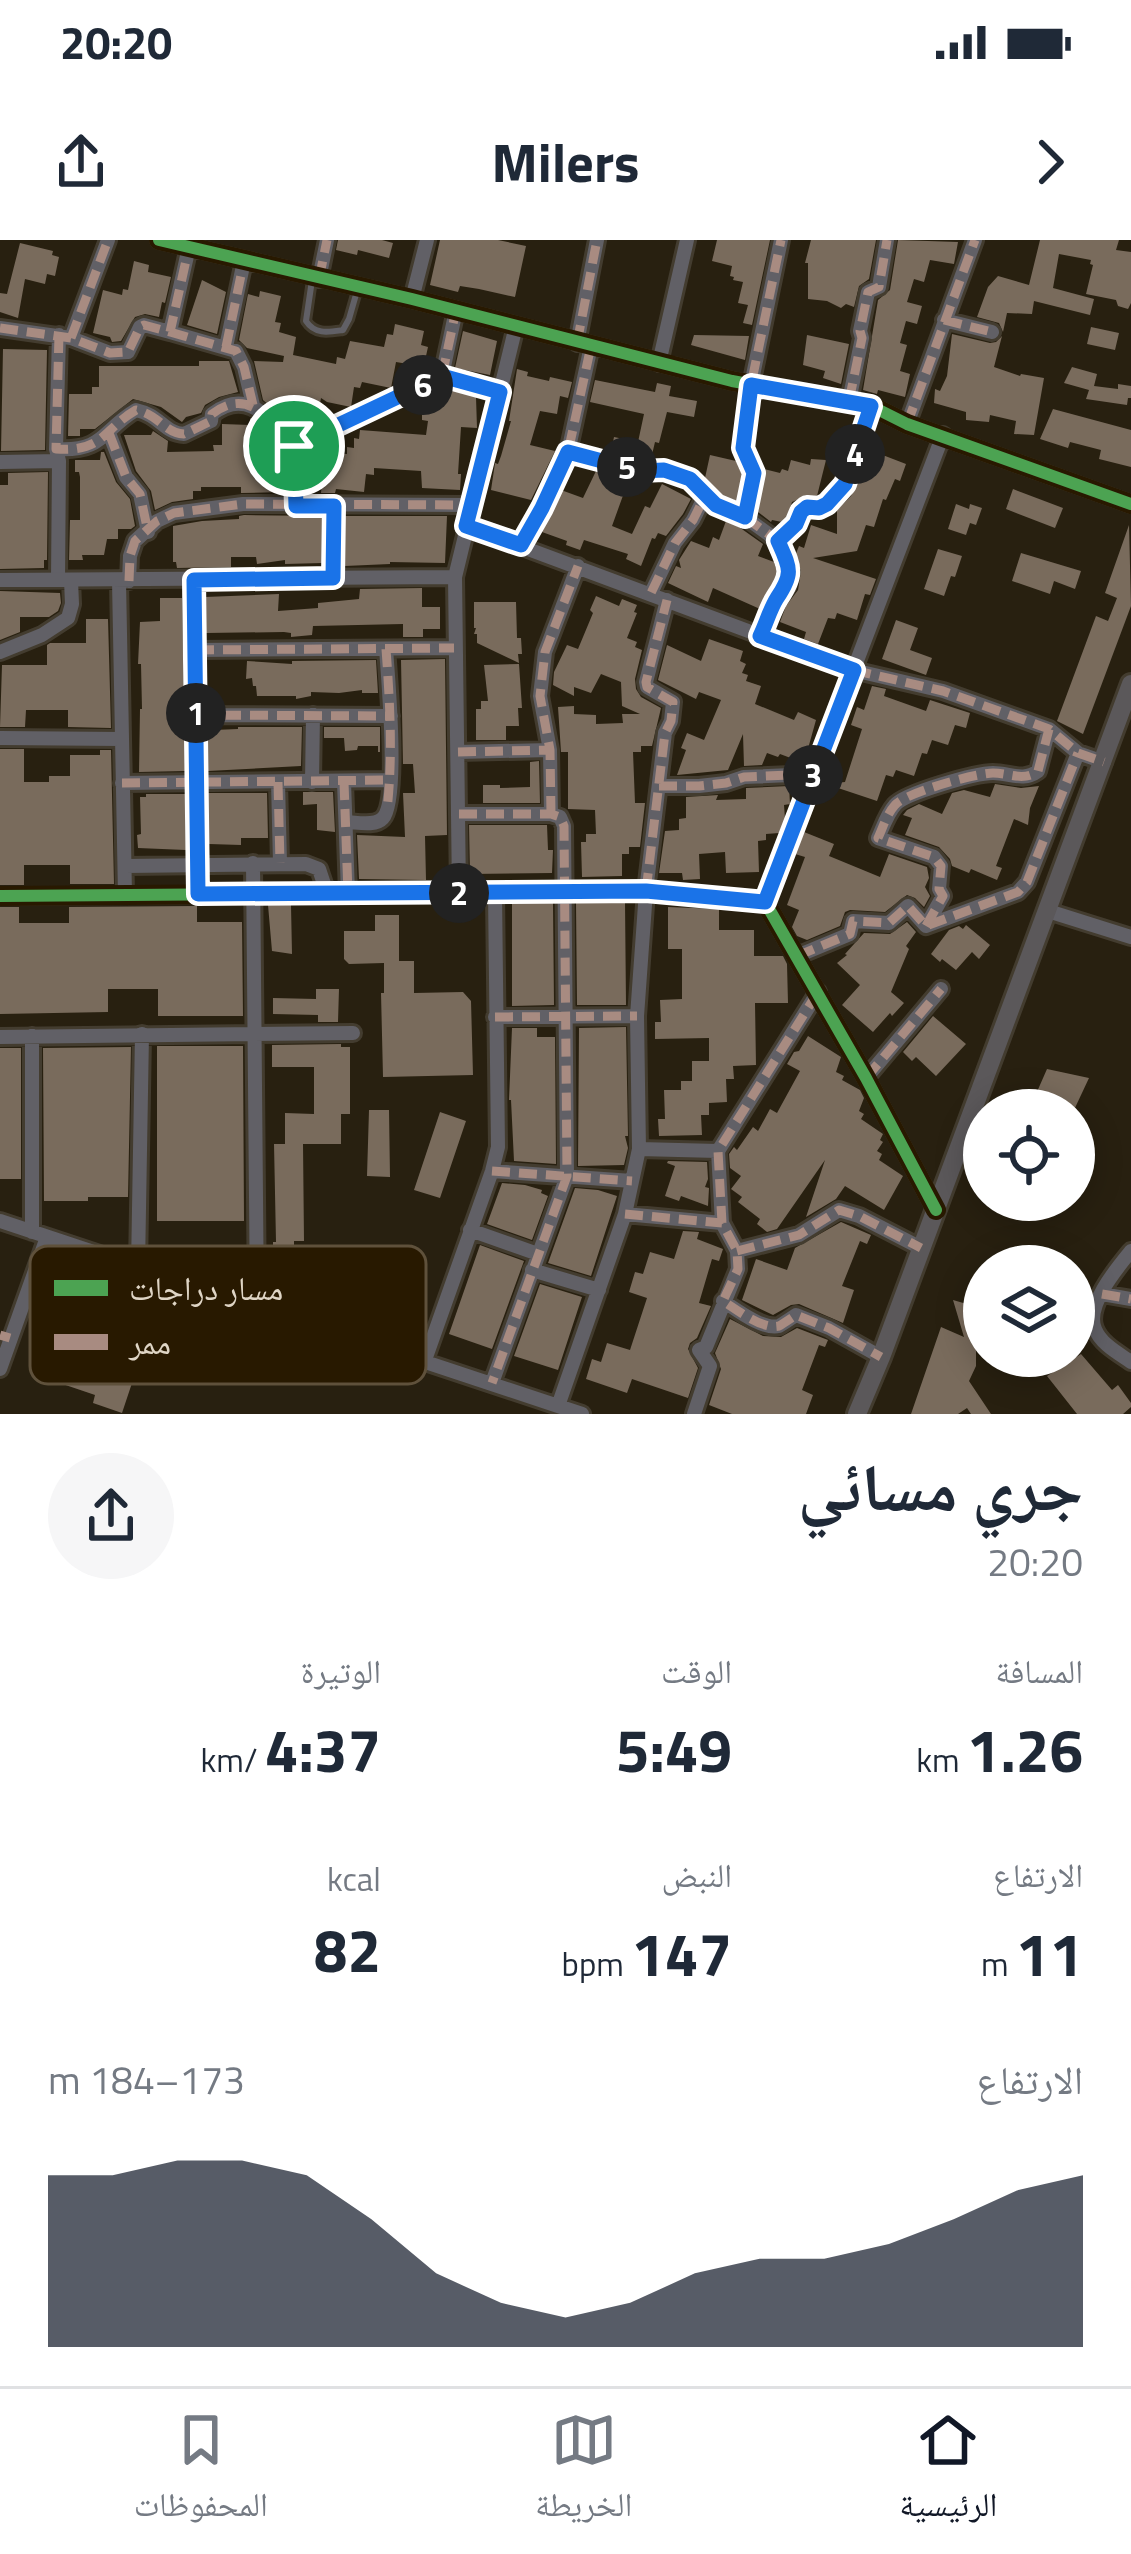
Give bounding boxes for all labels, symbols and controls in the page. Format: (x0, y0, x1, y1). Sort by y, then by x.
text: 20:20 (60, 8, 172, 76)
text: Milers (492, 121, 639, 203)
icon: share (48, 129, 114, 195)
icon: forward (1017, 129, 1083, 195)
pin: 6 (393, 355, 453, 415)
text: 6 (414, 360, 432, 410)
pin (243, 395, 345, 497)
icon: arrive (261, 413, 327, 479)
pin: 4 (825, 424, 885, 484)
text: 4 (846, 429, 864, 479)
pin: 5 (597, 437, 657, 497)
text: 5 (618, 442, 636, 492)
pin: 1 (166, 683, 226, 743)
text: 1 (187, 688, 205, 738)
pin: 3 (783, 745, 843, 805)
text: 3 (804, 750, 822, 800)
pin: 2 (429, 863, 489, 923)
text: 2 (450, 868, 468, 918)
map controls (963, 1089, 1095, 1377)
button: locate (963, 1089, 1095, 1221)
button: layers (963, 1245, 1095, 1377)
legend (30, 1246, 426, 1384)
text: مسار دراجات (129, 1263, 283, 1313)
text: ممر (128, 1317, 171, 1367)
text: جري مسائي (798, 1436, 1083, 1537)
button: share (48, 1453, 174, 1579)
text: 20:20 (987, 1532, 1083, 1591)
text: الوتيرة (301, 1646, 381, 1696)
text: الوقت (661, 1646, 732, 1696)
text: المسافة (996, 1646, 1083, 1696)
text: 4:37 (265, 1704, 381, 1795)
text: 5:49 (616, 1704, 732, 1795)
text: 1.26 (967, 1704, 1083, 1795)
text: /km (201, 1735, 265, 1785)
text: km (916, 1735, 967, 1785)
text: النبض (662, 1850, 732, 1900)
text: الارتفاع (993, 1850, 1083, 1900)
text: kcal (327, 1854, 381, 1904)
text: 82 (314, 1904, 381, 1995)
text: 147 (631, 1908, 732, 1999)
text: 11 (1016, 1908, 1083, 1999)
text: bpm (562, 1939, 631, 1989)
text: m (981, 1939, 1016, 1989)
text: 173–184 m (48, 2050, 245, 2109)
text: الارتفاع (977, 2050, 1083, 2109)
tab: المحفوظات (134, 2407, 268, 2537)
tab: الخريطة (535, 2407, 632, 2537)
tab: الرئيسية (900, 2407, 997, 2537)

